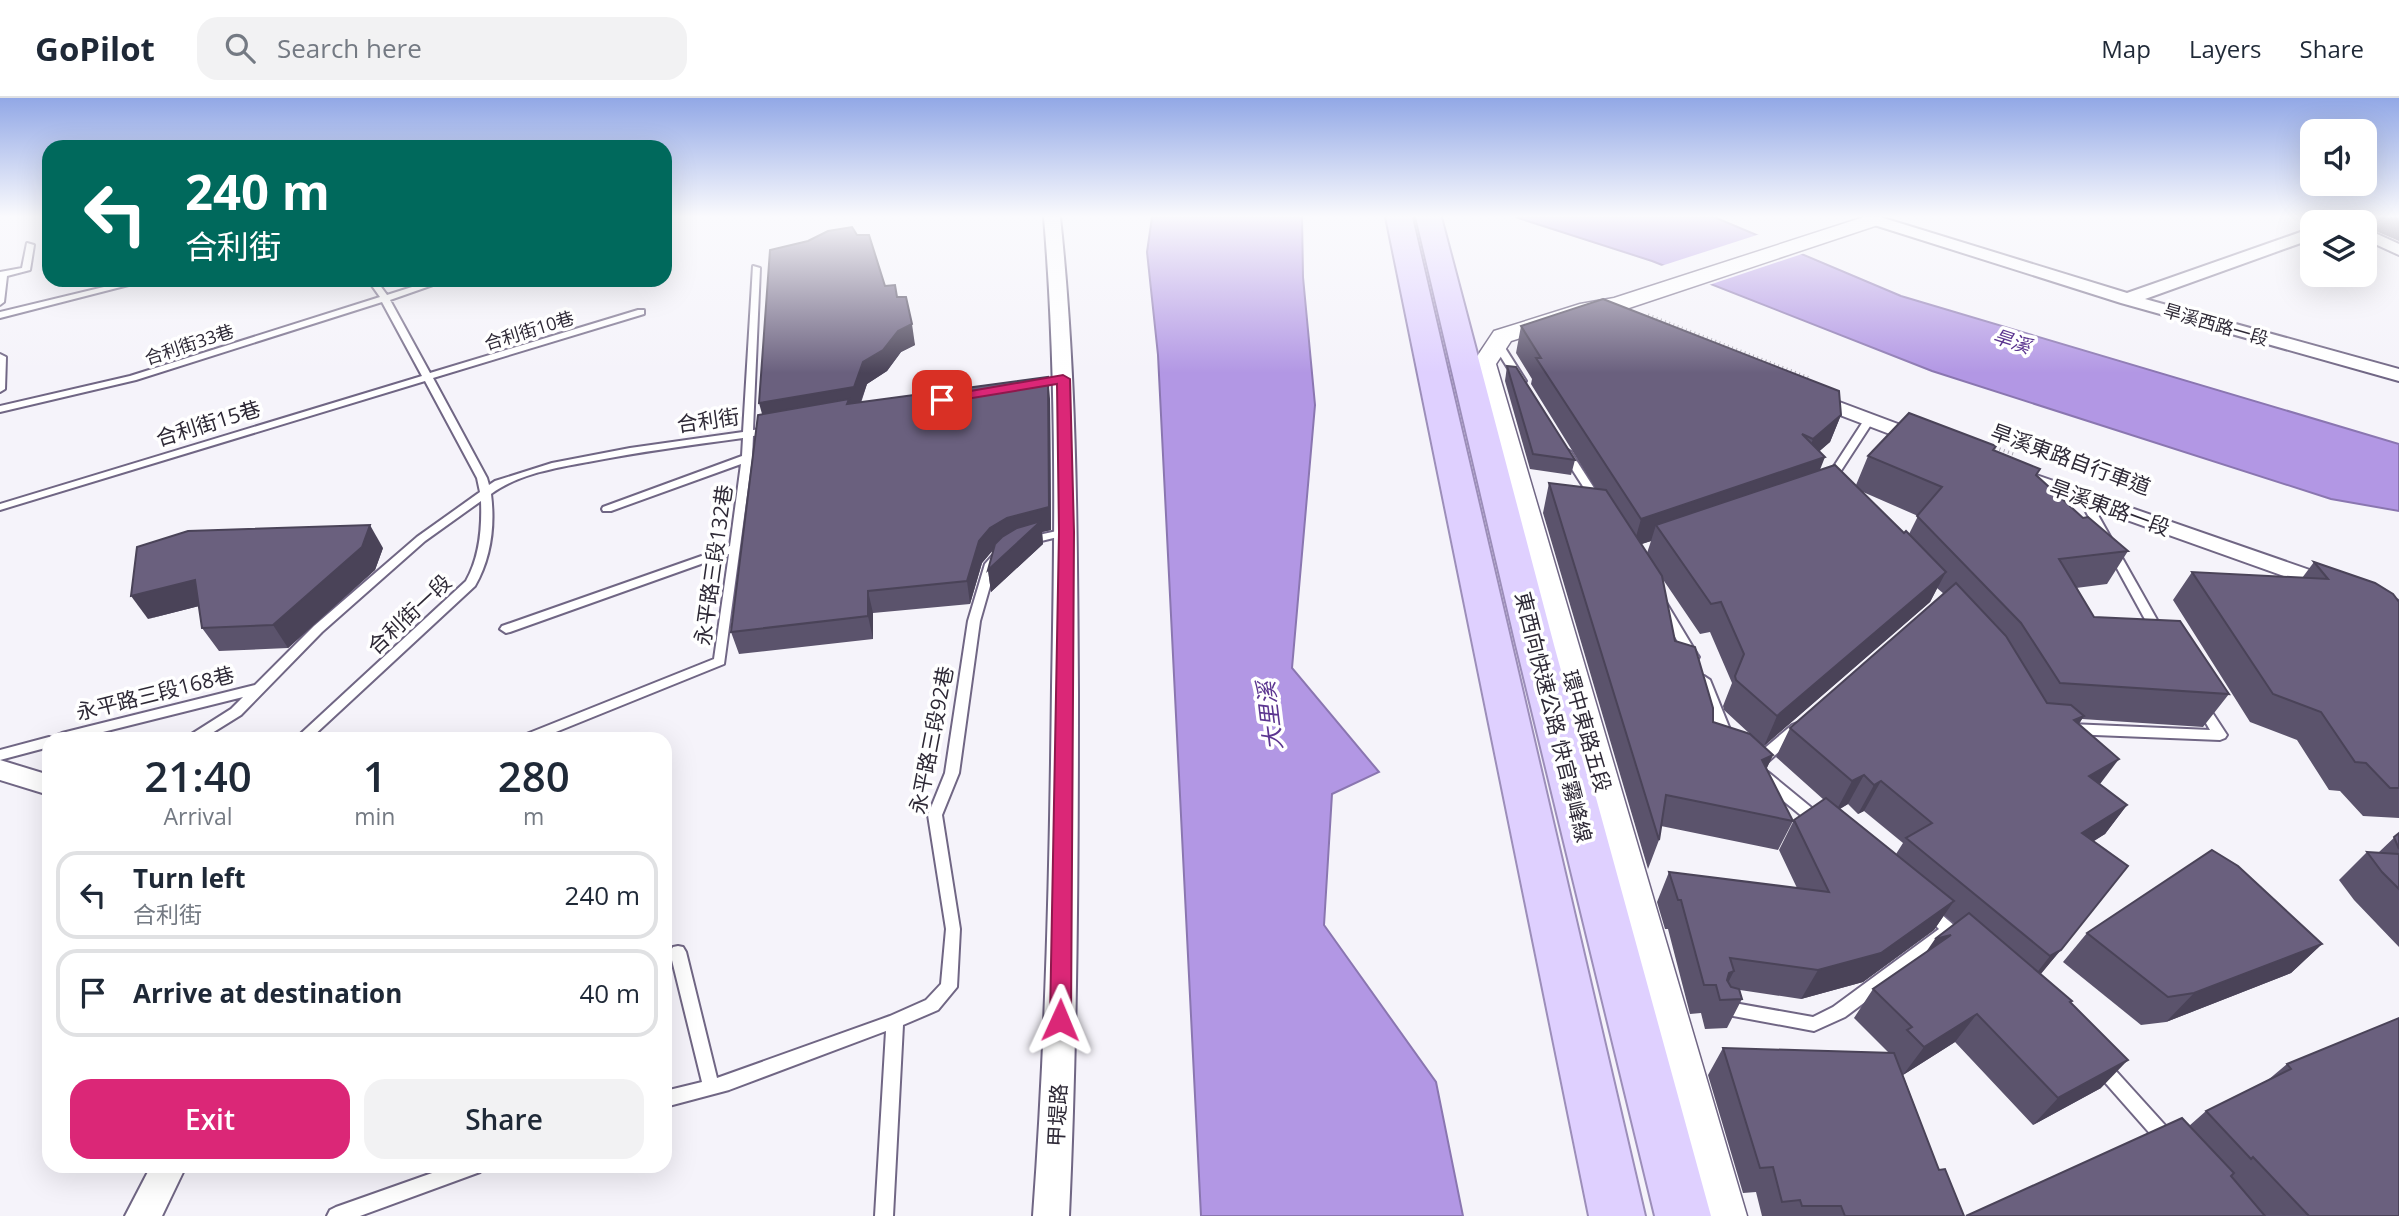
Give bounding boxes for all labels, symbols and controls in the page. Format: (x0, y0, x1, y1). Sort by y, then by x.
search box (197, 17, 687, 80)
text: GoPilot (35, 26, 155, 71)
icon: search (221, 29, 259, 67)
text: Search here (277, 30, 422, 66)
text: Map (2101, 32, 2151, 65)
text: Layers (2189, 32, 2262, 65)
text: Share (2300, 32, 2364, 65)
map controls (2300, 119, 2377, 287)
button: sound (2300, 119, 2377, 196)
text: 240 m (185, 158, 330, 224)
icon: left (70, 168, 161, 259)
button: layers (2300, 210, 2377, 287)
text: 合利街 (185, 224, 281, 267)
street label: 旱溪西路一段 (2161, 298, 2271, 350)
street label: 合利街10巷 (481, 305, 577, 355)
street label: 合利街33巷 (141, 318, 237, 370)
water label: 旱溪 (1990, 323, 2037, 360)
pin (912, 370, 972, 430)
icon: arrive (923, 381, 961, 419)
street label: 合利街15巷 (152, 394, 264, 452)
street label: 合利街 (675, 402, 741, 438)
street label: 旱溪東路自行車道 (1987, 417, 2155, 501)
street label: 旱溪東路一段 (2046, 472, 2174, 542)
street label: 永平路三段132巷 (688, 483, 738, 647)
street label: 合利街一段 (361, 568, 457, 660)
street label: 東西向快速公路 快官霧峰線 (1509, 589, 1599, 845)
street label: 永平路三段168巷 (73, 660, 237, 726)
street label: 永平路三段92巷 (903, 664, 959, 816)
street label: 環中東路五段 (1556, 667, 1618, 795)
water label: 大里溪 (1249, 677, 1289, 752)
text: 21:40 (144, 747, 252, 804)
text: 1 (363, 747, 387, 804)
text: 280 (498, 747, 570, 804)
text: Arrival (163, 800, 233, 832)
text: min (354, 800, 395, 832)
text: m (523, 800, 544, 832)
text: Turn left (133, 860, 245, 896)
icon: left (74, 876, 112, 914)
text: 240 m (565, 877, 640, 913)
text: 合利街 (133, 898, 202, 930)
icon: arrive (74, 974, 112, 1012)
text: Arrive at destination (133, 975, 402, 1011)
text: 40 m (579, 975, 640, 1011)
position arrow (1023, 983, 1097, 1057)
button: Exit (70, 1079, 350, 1159)
button: Share (364, 1079, 644, 1159)
street label: 甲堤路 (1041, 1083, 1073, 1147)

